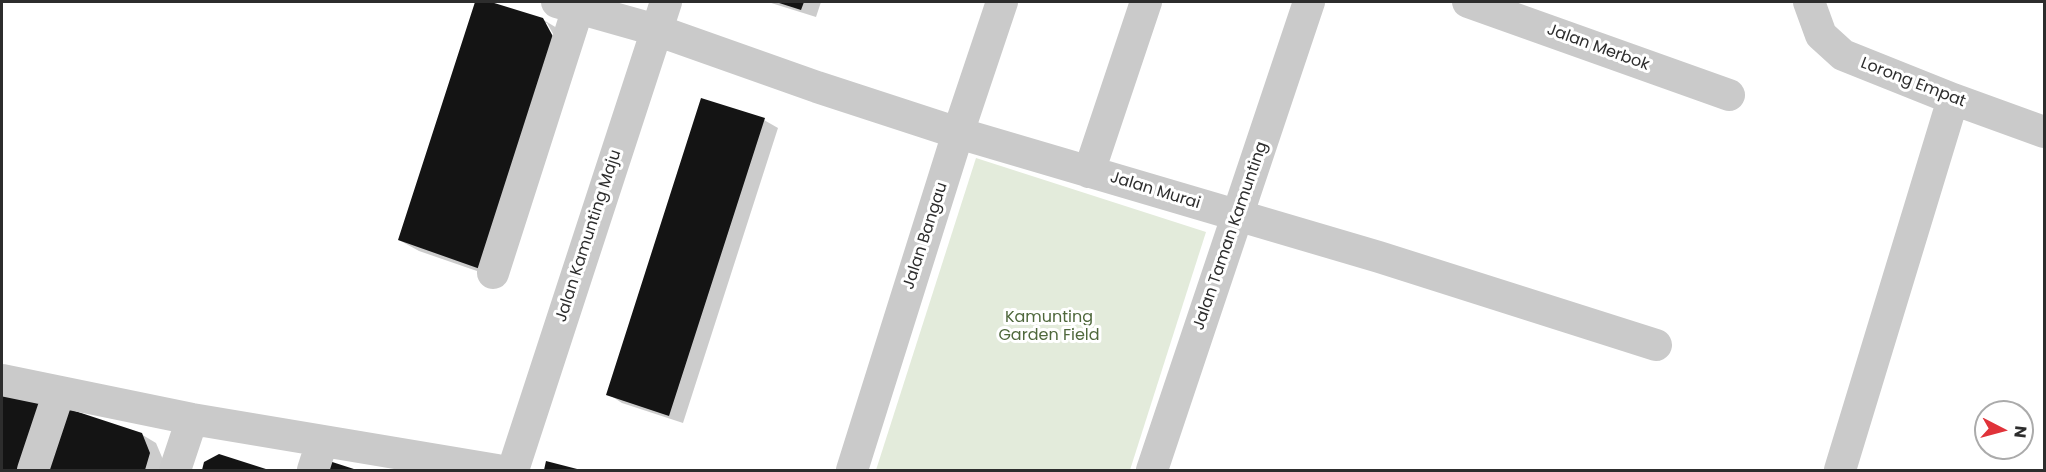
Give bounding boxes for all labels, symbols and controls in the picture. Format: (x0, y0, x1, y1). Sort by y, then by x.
street label: Jalan Merbok (1544, 21, 1652, 75)
street label: Lorong Empat (1858, 54, 1968, 112)
street label: Jalan Taman Kamunting (1190, 139, 1272, 333)
street label: Jalan Kamunting Maju (552, 148, 626, 324)
street label: Jalan Murai (1108, 168, 1202, 214)
street label: Jalan Bangau (900, 180, 952, 292)
park label: Kamunting Garden Field (998, 308, 1100, 346)
north arrow (1974, 400, 2034, 460)
text: N (2008, 425, 2032, 439)

